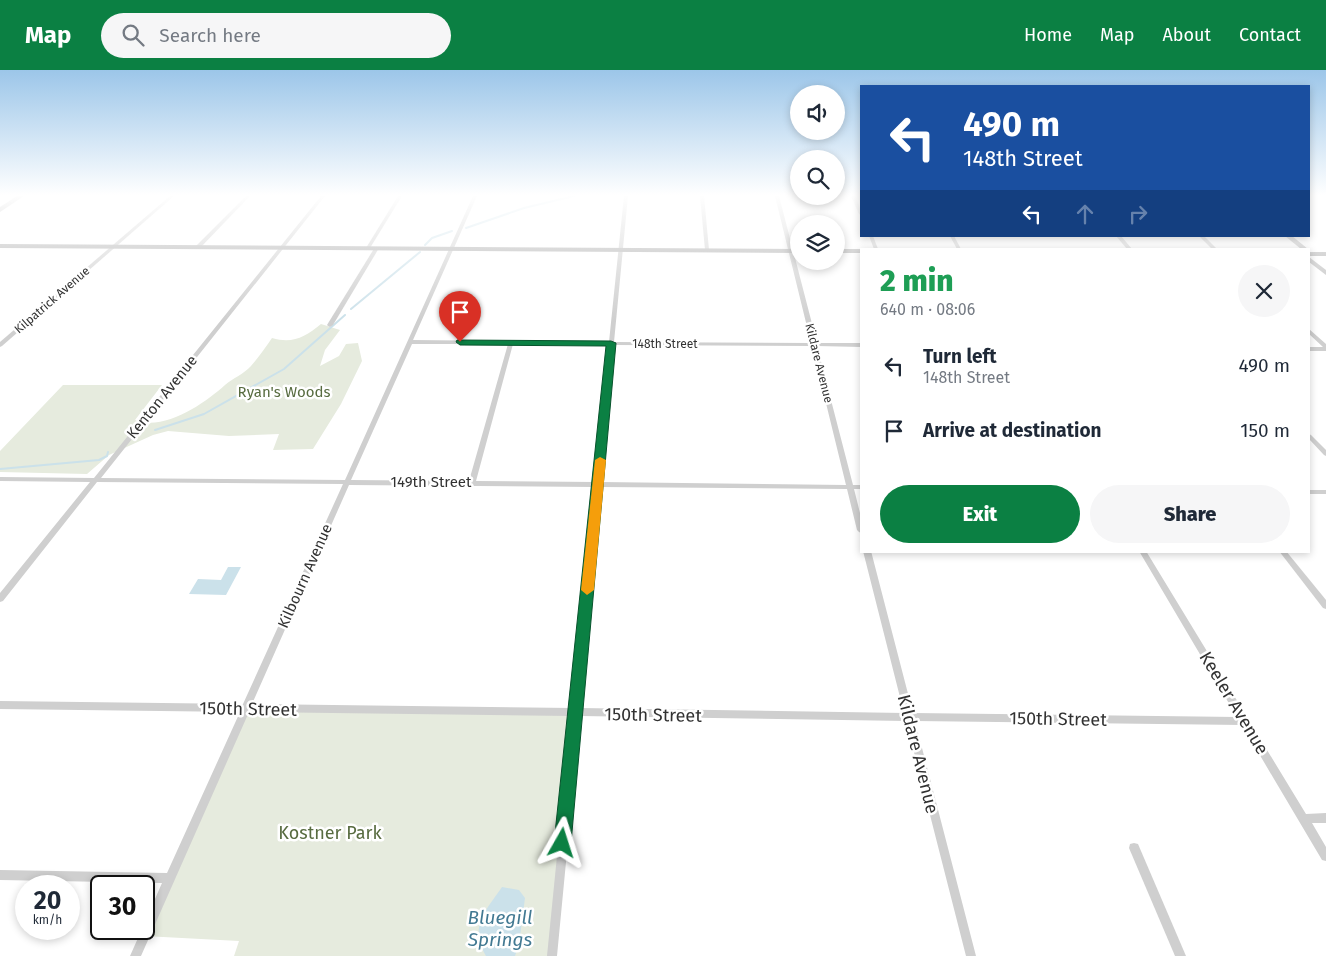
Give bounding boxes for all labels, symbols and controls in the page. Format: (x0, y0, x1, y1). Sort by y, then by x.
search box (101, 13, 451, 58)
text: Map (25, 21, 71, 49)
icon: search (119, 21, 147, 49)
text: Search here (159, 24, 261, 47)
text: Home (1024, 24, 1072, 46)
text: Map (1100, 24, 1134, 46)
text: About (1162, 24, 1211, 46)
text: Contact (1239, 24, 1301, 46)
map controls (790, 85, 845, 270)
button: sound (790, 85, 845, 140)
text: 490 m (963, 103, 1060, 145)
icon: left (880, 105, 945, 170)
text: 148th Street (963, 145, 1083, 172)
button: search (790, 150, 845, 205)
icon: left (1018, 200, 1046, 228)
icon: ahead (1071, 200, 1099, 228)
icon: right (1124, 200, 1152, 228)
button: layers (790, 215, 845, 270)
text: 2 min (880, 263, 953, 299)
street label: Kilpatrick Avenue (12, 264, 92, 336)
button: close (1238, 265, 1290, 317)
pin (439, 291, 481, 342)
icon: arrive (446, 298, 474, 326)
text: 640 m · 08:06 (880, 300, 975, 319)
street label: Kildare Avenue (802, 322, 836, 404)
street label: 148th Street (632, 337, 698, 351)
text: Turn left (923, 345, 997, 368)
street label: Kenton Avenue (123, 352, 201, 442)
icon: left (880, 352, 908, 380)
text: 490 m (1238, 354, 1290, 377)
text: 148th Street (923, 368, 1010, 387)
park label: Ryan's Woods (238, 383, 330, 401)
icon: arrive (880, 417, 908, 445)
text: Arrive at destination (923, 419, 1102, 442)
text: 150 m (1240, 419, 1290, 442)
street label: 149th Street (391, 473, 472, 491)
button: Exit (880, 485, 1080, 543)
button: Share (1090, 485, 1290, 543)
street label: Kilbourn Avenue (274, 521, 336, 631)
street label: Keeler Avenue (1195, 647, 1273, 759)
street label: Kildare Avenue (893, 692, 943, 816)
street label: 150th Street (199, 697, 297, 721)
street label: 150th Street (604, 703, 702, 727)
street label: 150th Street (1009, 707, 1107, 731)
position arrow (535, 816, 587, 868)
park label: Kostner Park (278, 822, 382, 844)
speed limit sign: 30 (90, 875, 155, 940)
text: 20 (34, 886, 61, 916)
water label: Bluegill Springs (467, 906, 533, 951)
text: km/h (33, 913, 62, 927)

